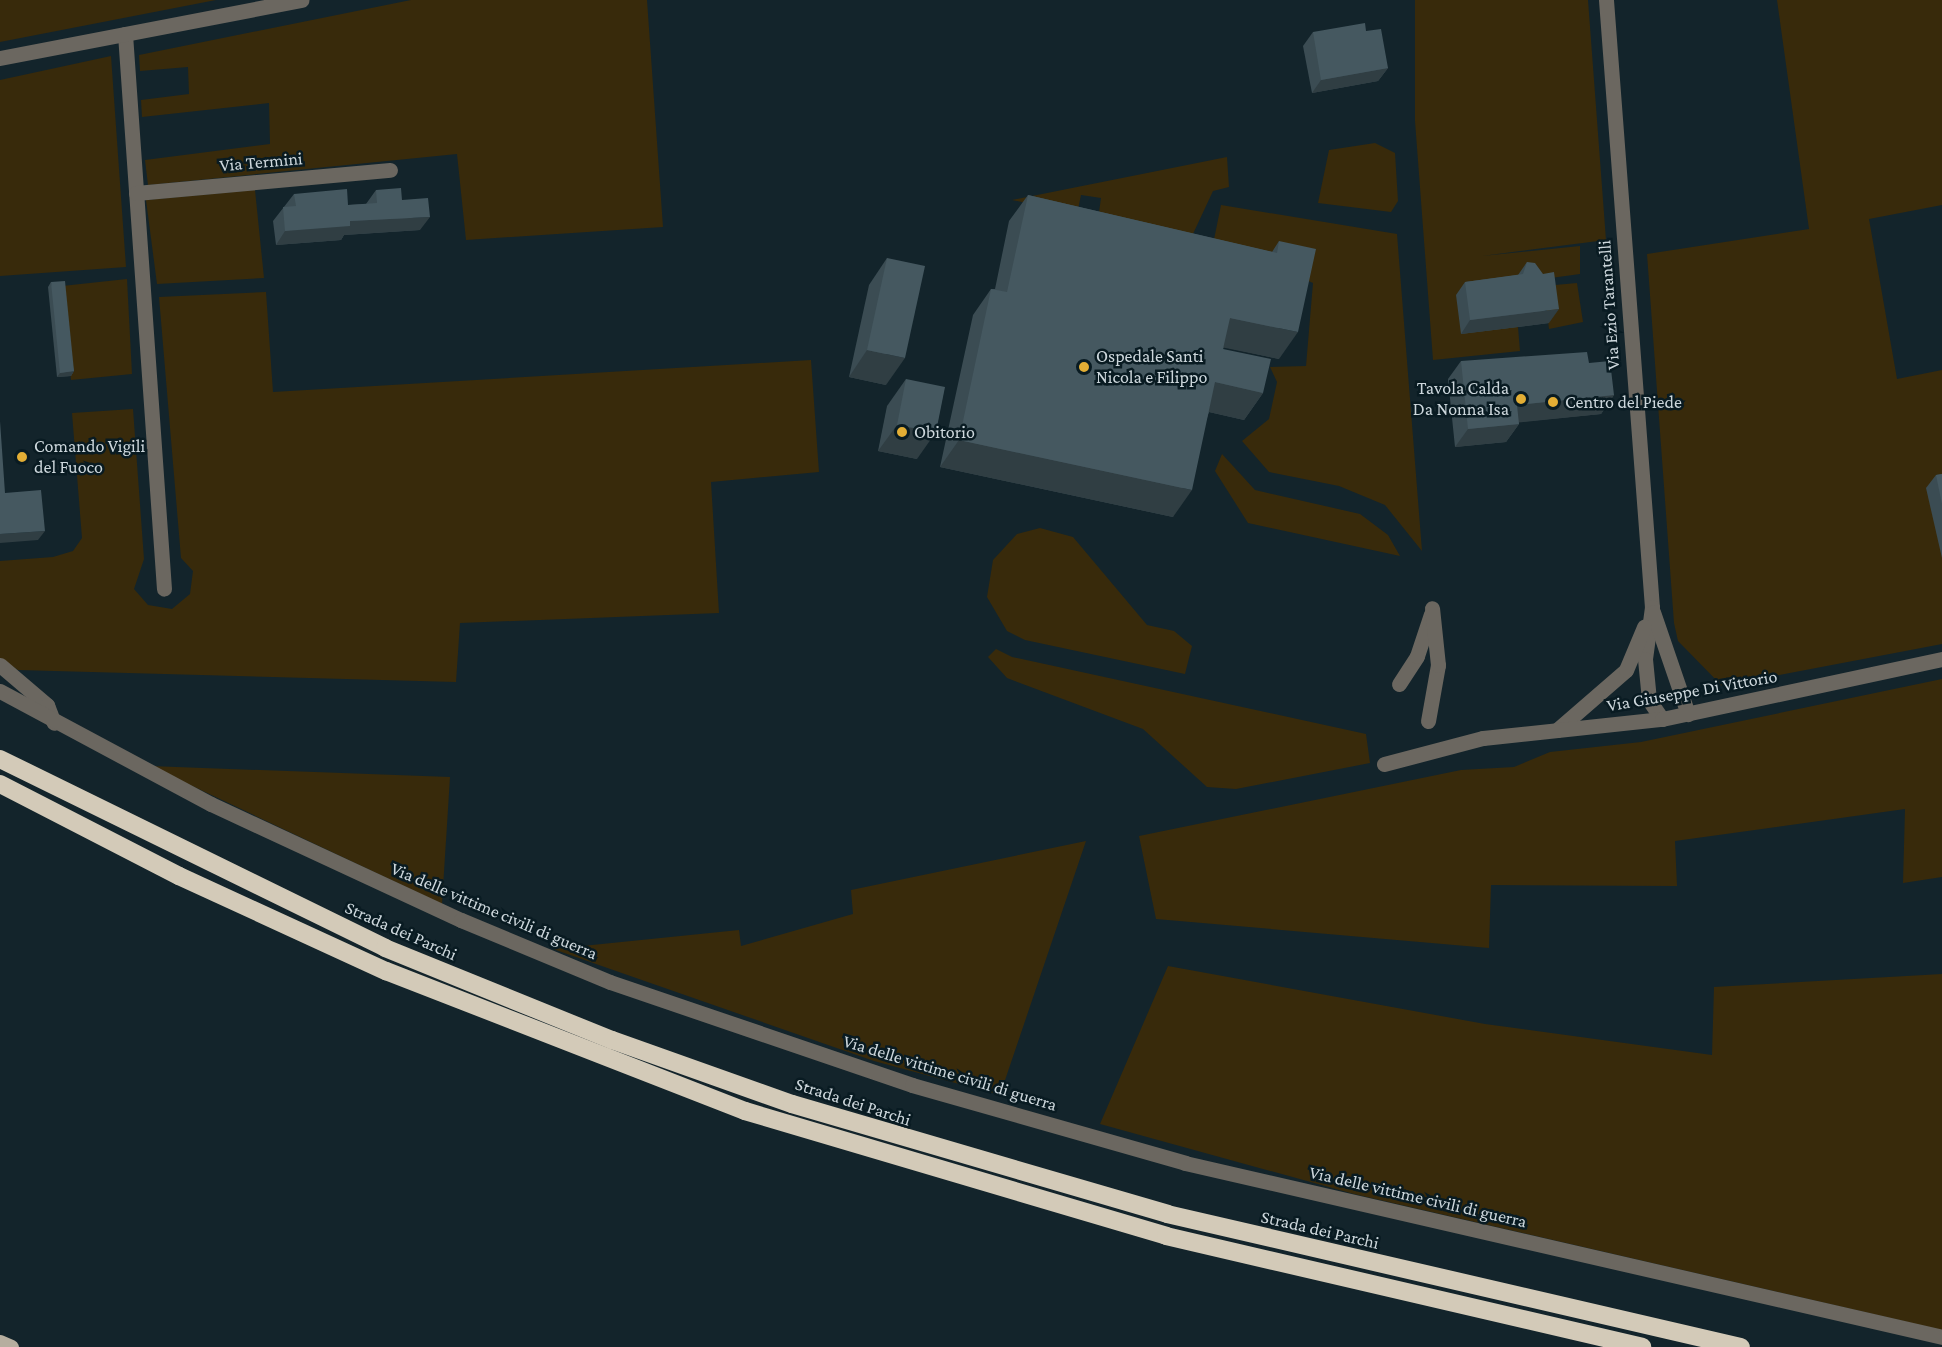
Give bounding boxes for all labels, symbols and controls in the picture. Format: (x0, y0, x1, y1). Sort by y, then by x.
street label: Via Termini (219, 148, 303, 176)
street label: Via Ezio Tarantelli (1594, 239, 1624, 371)
place label: Ospedale Santi Nicola e Filippo (1096, 346, 1207, 388)
marker: Ospedale Santi Nicola e Filippo (1077, 360, 1091, 374)
place label: Tavola Calda Da Nonna Isa (1413, 378, 1509, 420)
place label: Centro del Piede (1565, 391, 1682, 413)
marker: Tavola Calda Da Nonna Isa (1514, 392, 1528, 406)
marker: Centro del Piede (1546, 395, 1560, 409)
place label: Obitorio (914, 421, 975, 443)
marker: Obitorio (895, 425, 909, 439)
place label: Comando Vigili del Fuoco (34, 436, 145, 478)
marker: Comando Vigili del Fuoco (15, 450, 29, 464)
street label: Via Giuseppe Di Vittorio (1605, 665, 1779, 717)
street label: Via delle vittime civili di guerra (387, 858, 601, 964)
street label: Strada dei Parchi (342, 897, 460, 965)
street label: Via delle vittime civili di guerra (840, 1030, 1060, 1116)
street label: Strada dei Parchi (792, 1073, 914, 1131)
street label: Via delle vittime civili di guerra (1307, 1161, 1529, 1233)
street label: Strada dei Parchi (1259, 1206, 1381, 1254)

